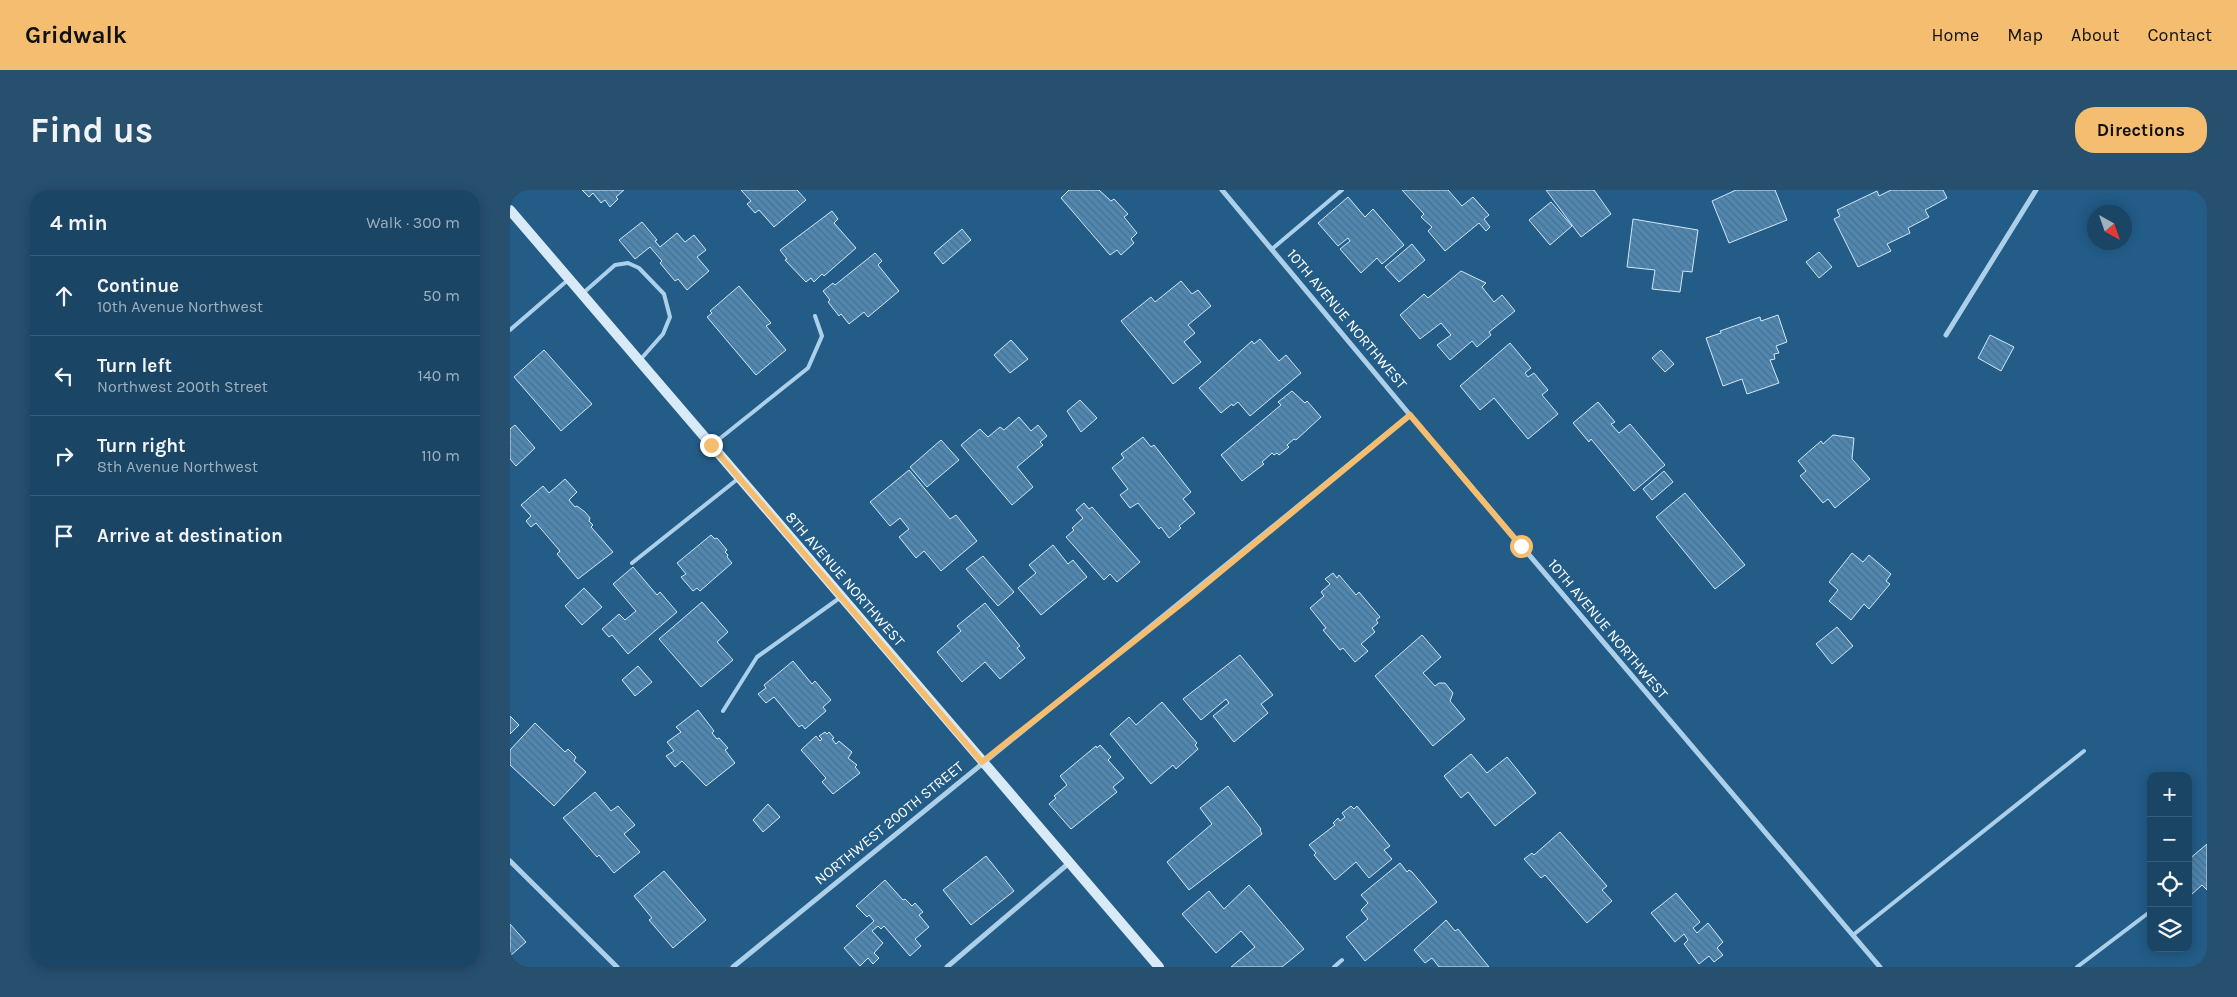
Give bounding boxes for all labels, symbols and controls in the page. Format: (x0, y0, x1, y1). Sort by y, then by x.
text: Gridwalk (25, 21, 127, 49)
text: Home (1931, 24, 1979, 46)
text: Map (2007, 24, 2043, 46)
text: About (2071, 24, 2120, 46)
text: Contact (2148, 24, 2212, 46)
button: Directions (2075, 107, 2207, 153)
text: Find us (30, 110, 153, 151)
north arrow (2087, 205, 2132, 250)
text: 4 min (50, 211, 108, 235)
text: Walk · 300 m (366, 213, 460, 232)
street label: 10TH AVENUE NORTHWEST (1283, 245, 1411, 393)
text: Continue (97, 275, 179, 297)
icon: ahead (50, 282, 78, 310)
text: 50 m (423, 286, 460, 305)
text: 10th Avenue Northwest (97, 297, 263, 316)
text: Turn left (97, 355, 172, 377)
icon: left (50, 362, 78, 390)
text: 140 m (418, 366, 460, 385)
text: Northwest 200th Street (97, 377, 268, 396)
route end (700, 434, 723, 457)
text: Turn right (97, 435, 186, 457)
icon: right (50, 442, 78, 470)
text: 110 m (421, 446, 460, 465)
text: 8th Avenue Northwest (97, 457, 258, 476)
street label: 8TH AVENUE NORTHWEST (782, 508, 909, 650)
icon: arrive (50, 522, 78, 550)
text: Arrive at destination (97, 525, 283, 547)
route start (1510, 535, 1533, 558)
street label: 10TH AVENUE NORTHWEST (1544, 555, 1672, 703)
street label: NORTHWEST 200TH STREET (811, 757, 967, 889)
map controls (2147, 772, 2192, 952)
button: + (2147, 772, 2192, 817)
button: − (2147, 817, 2192, 862)
button: locate (2147, 862, 2192, 907)
button: layers (2147, 907, 2192, 952)

